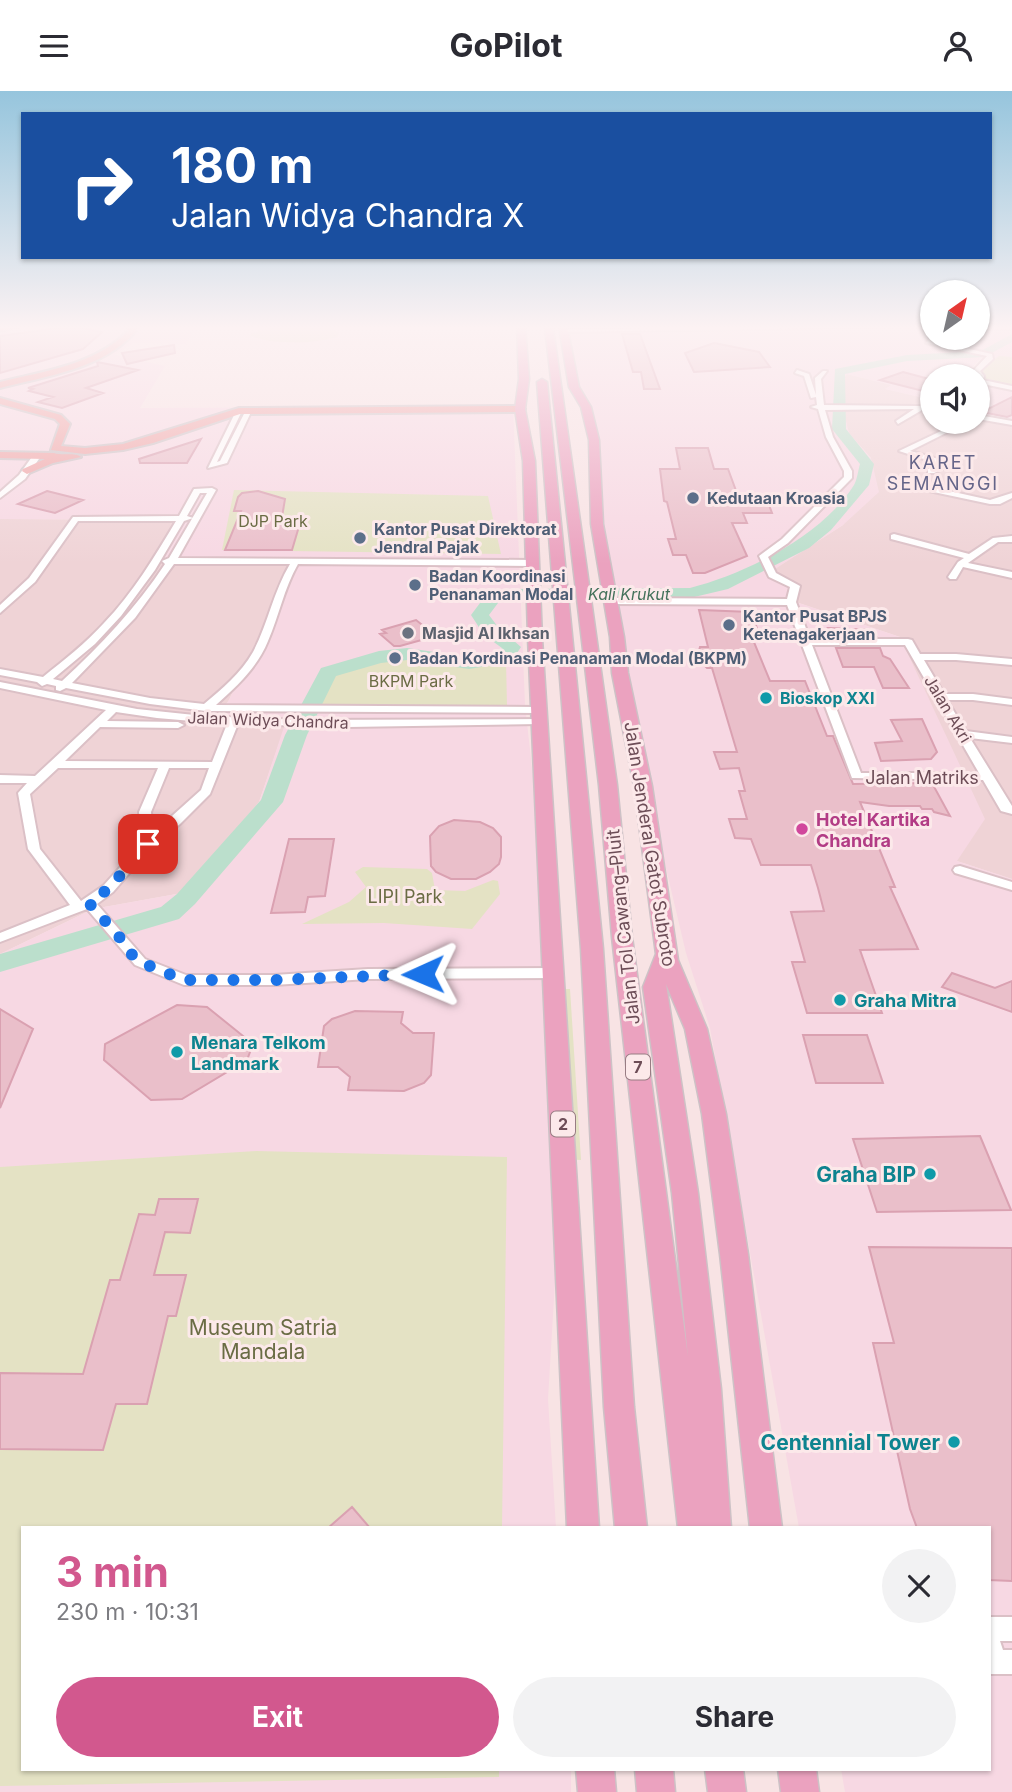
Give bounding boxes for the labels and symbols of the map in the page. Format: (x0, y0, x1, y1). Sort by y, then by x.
north arrow (920, 280, 990, 350)
district label: KARET SEMANGGI (887, 452, 999, 494)
place label: Kedutaan Kroasia (707, 488, 845, 508)
marker: Kedutaan Kroasia (685, 490, 701, 506)
park label: DJP Park (238, 511, 308, 531)
place label: Kantor Pusat Direktorat Jendral Pajak (374, 519, 557, 557)
marker: Kantor Pusat Direktorat Jendral Pajak (352, 530, 368, 546)
place label: Badan Koordinasi Penanaman Modal (429, 566, 573, 604)
marker: Badan Koordinasi Penanaman Modal (407, 577, 423, 593)
water label: Kali Krukut (588, 584, 671, 604)
place label: Kantor Pusat BPJS Ketenagakerjaan (743, 606, 887, 644)
marker: Kantor Pusat BPJS Ketenagakerjaan (721, 617, 737, 633)
place label: Masjid Al Ikhsan (422, 623, 550, 643)
marker: Masjid Al Ikhsan (400, 625, 416, 641)
place label: Badan Kordinasi Penanaman Modal (BKPM) (409, 648, 747, 668)
marker: Badan Kordinasi Penanaman Modal (BKPM) (387, 650, 403, 666)
park label: BKPM Park (369, 671, 454, 691)
street label: Jalan Akri (920, 672, 976, 746)
place label: Bioskop XXI (780, 688, 874, 708)
marker: Bioskop XXI (758, 690, 774, 706)
street label: Jalan Widya Chandra (187, 707, 349, 733)
street label: Jalan Jenderal Gatot Subroto (620, 720, 680, 968)
street label: Jalan Matriks (865, 767, 979, 788)
place label: Hotel Kartika Chandra (816, 809, 930, 851)
pin (118, 814, 178, 874)
marker: Hotel Kartika Chandra (794, 821, 810, 837)
street label: Jalan Tol Cawang–Pluit (602, 828, 644, 1026)
park label: LIPI Park (368, 886, 443, 907)
position arrow (386, 937, 460, 1011)
place label: Graha Mitra (854, 990, 957, 1011)
marker: Graha Mitra (832, 992, 848, 1008)
place label: Menara Telkom Landmark (191, 1032, 326, 1074)
marker: Menara Telkom Landmark (169, 1044, 185, 1060)
road number: 7 (626, 1055, 650, 1079)
road number: 2 (551, 1112, 575, 1137)
place label: Graha BIP (816, 1162, 916, 1187)
marker: Graha BIP (922, 1166, 938, 1182)
park label: Museum Satria Mandala (189, 1315, 337, 1364)
place label: Centennial Tower (761, 1430, 940, 1455)
marker: Centennial Tower (946, 1434, 962, 1450)

